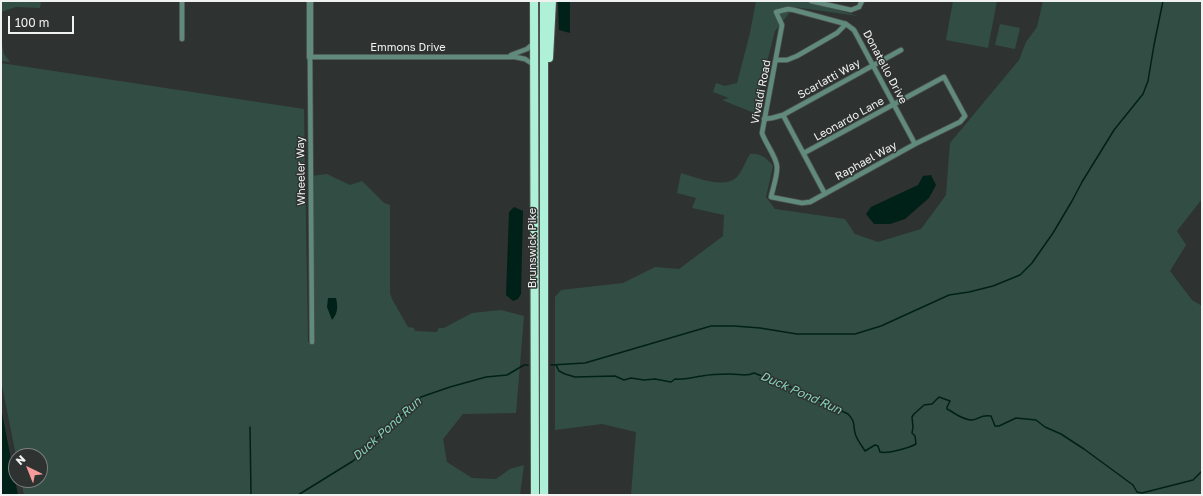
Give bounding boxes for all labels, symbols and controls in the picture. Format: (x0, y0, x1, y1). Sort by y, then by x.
scale bar (10, 8, 76, 34)
text: 100 m (15, 15, 49, 30)
street label: Donatello Drive (860, 28, 910, 106)
street label: Emmons Drive (370, 41, 446, 55)
street label: Scarlatti Way (795, 56, 863, 102)
street label: Vivaldi Road (748, 59, 774, 125)
street label: Leonardo Lane (812, 94, 886, 144)
street label: Wheeler Way (294, 136, 308, 206)
street label: Raphael Way (833, 139, 899, 183)
street label: Brunswick Pike (526, 208, 540, 288)
water label: Duck Pond Run (758, 369, 844, 417)
water label: Duck Pond Run (350, 394, 424, 464)
north arrow (8, 448, 48, 488)
text: N (13, 452, 28, 467)

